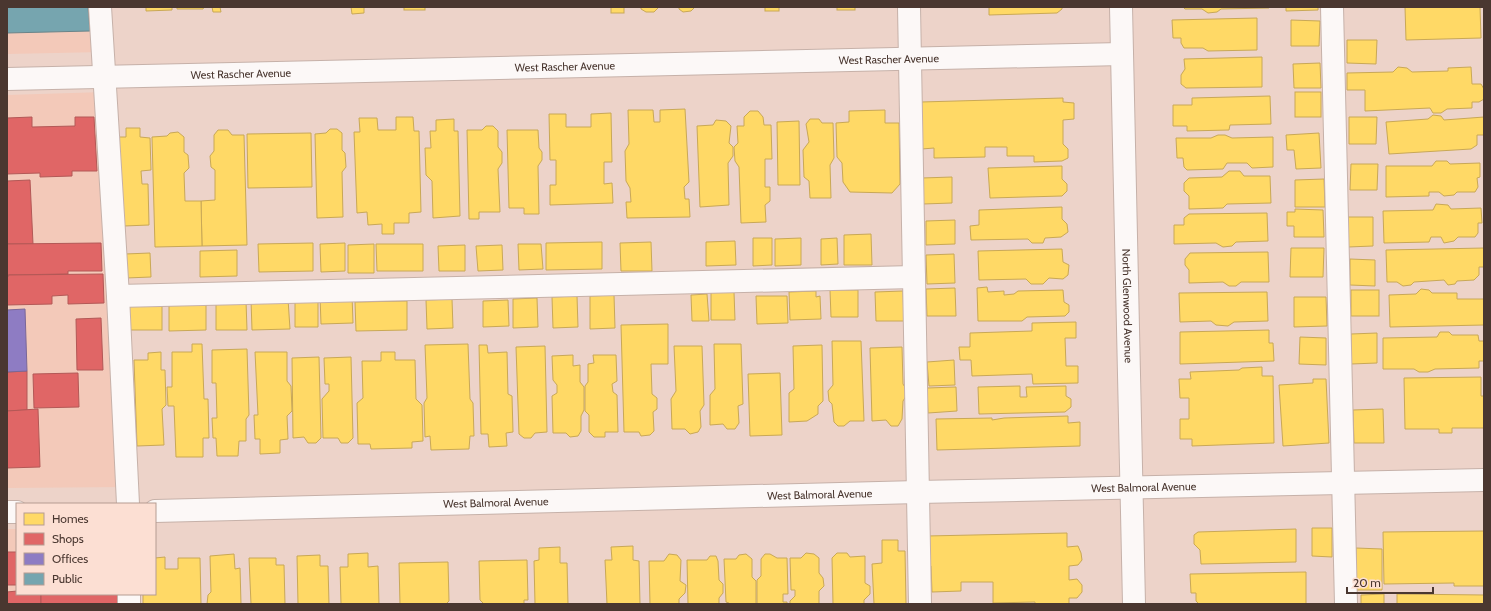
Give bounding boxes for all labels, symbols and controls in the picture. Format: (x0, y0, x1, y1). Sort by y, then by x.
street label: West Rascher Avenue (838, 51, 939, 67)
street label: West Rascher Avenue (515, 58, 616, 75)
street label: West Rascher Avenue (191, 66, 292, 82)
street label: North Glenwood Avenue (1119, 249, 1136, 364)
street label: West Balmoral Avenue (1091, 479, 1197, 495)
street label: West Balmoral Avenue (767, 486, 873, 503)
street label: West Balmoral Avenue (443, 494, 549, 511)
legend (16, 503, 156, 595)
text: Homes (52, 511, 89, 526)
text: Shops (52, 531, 84, 546)
text: Offices (52, 551, 88, 566)
scale bar (1347, 569, 1433, 595)
text: Public (52, 571, 83, 586)
text: 20 m (1353, 575, 1381, 590)

